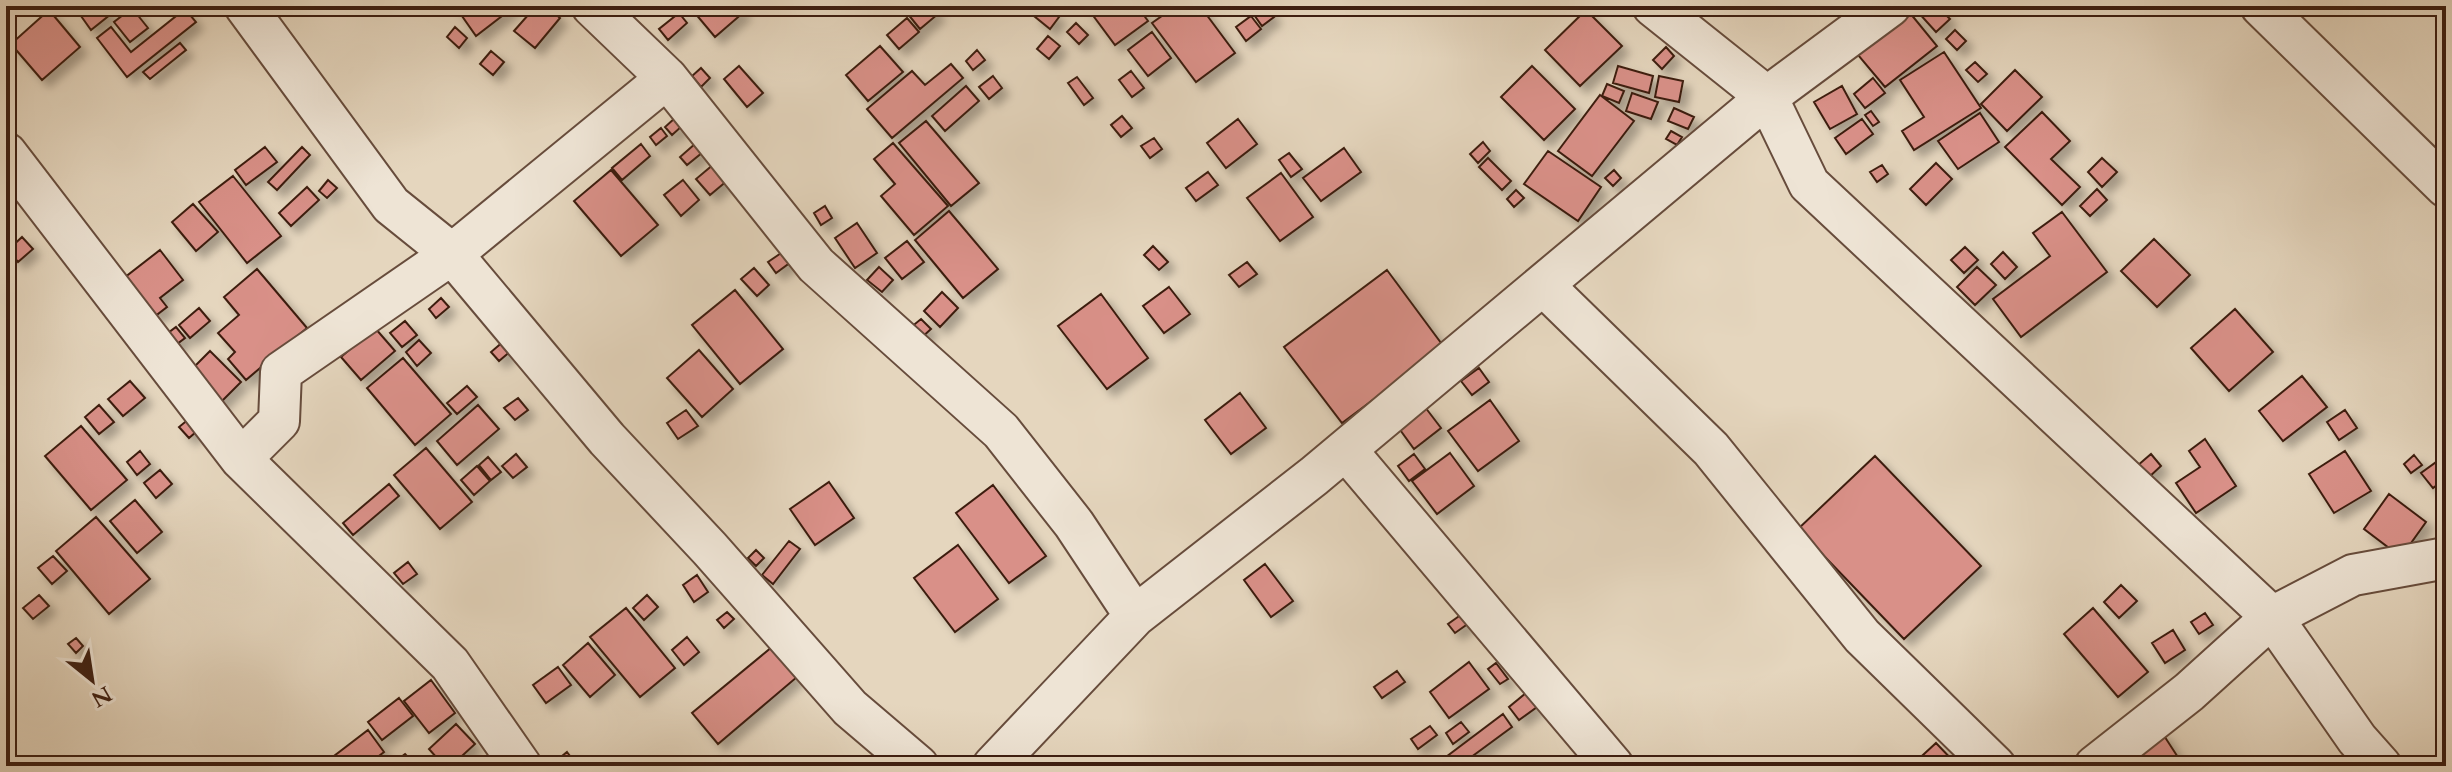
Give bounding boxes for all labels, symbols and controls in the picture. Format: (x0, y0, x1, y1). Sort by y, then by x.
north arrow (52, 640, 132, 720)
text: N (86, 679, 117, 714)

